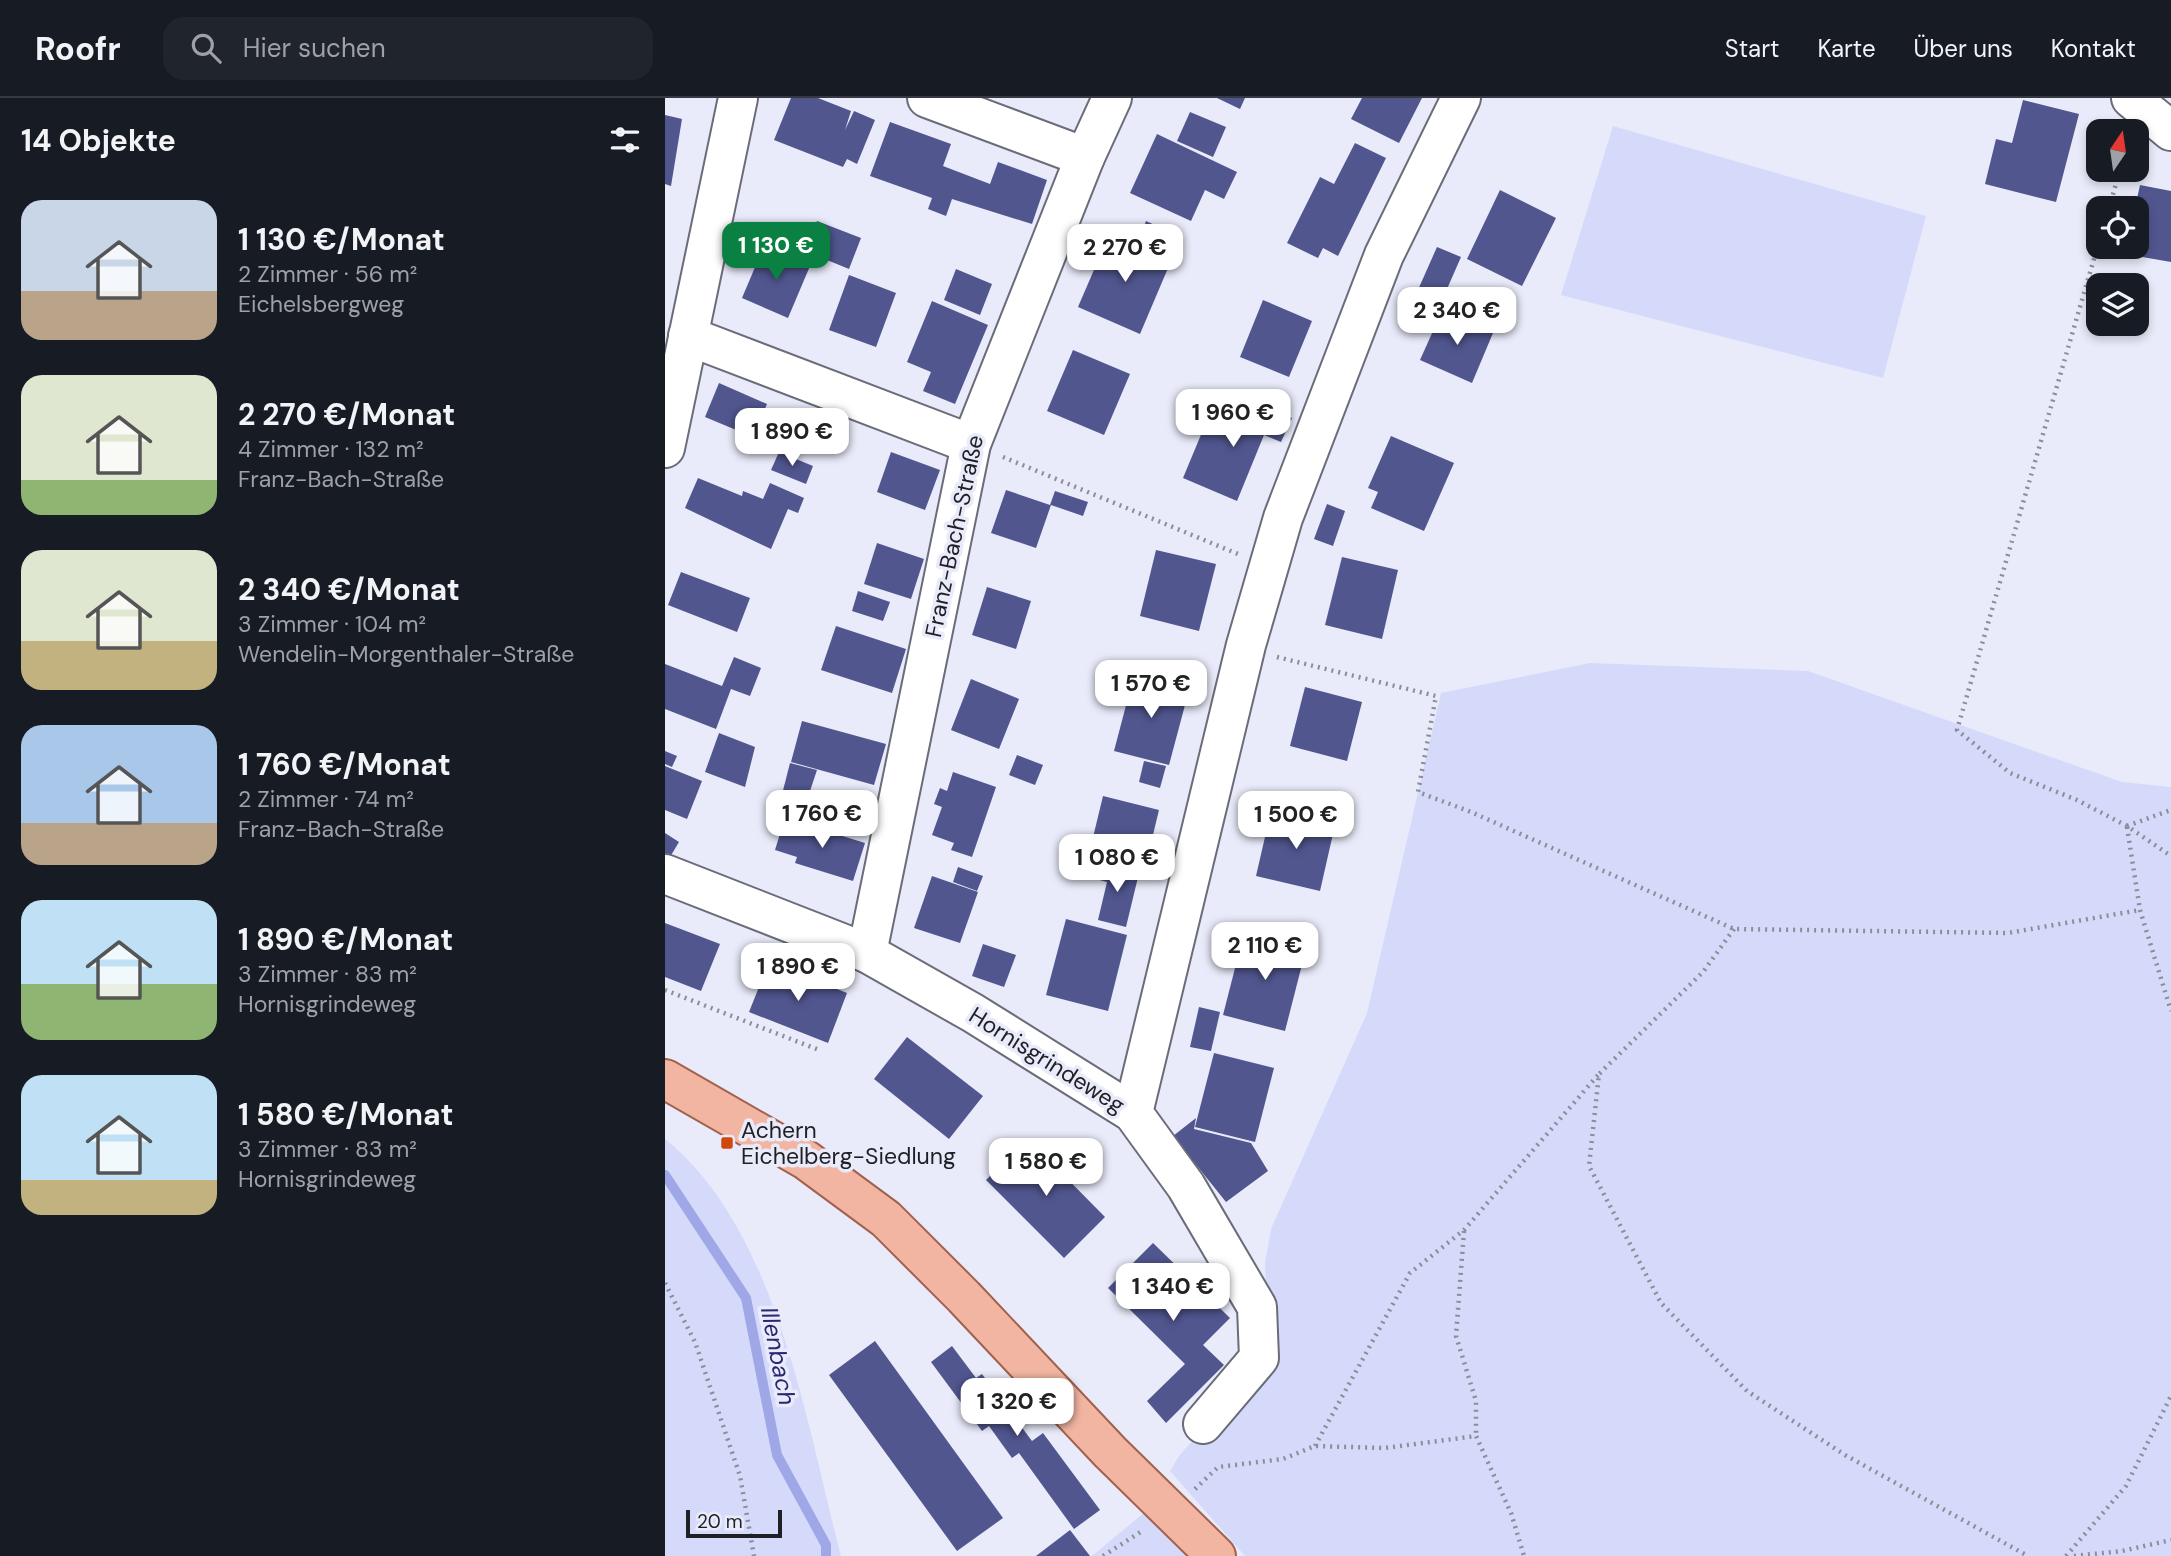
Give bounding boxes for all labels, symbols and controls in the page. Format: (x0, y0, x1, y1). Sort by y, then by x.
search box (163, 17, 653, 80)
text: Roofr (35, 27, 121, 70)
icon: search (187, 29, 225, 67)
text: Hier suchen (243, 31, 386, 65)
text: Start (1725, 33, 1779, 64)
text: Karte (1817, 33, 1876, 64)
text: Über uns (1914, 33, 2013, 64)
text: Kontakt (2051, 33, 2136, 64)
north arrow (2086, 119, 2149, 182)
map controls (2086, 119, 2149, 336)
text: 14 Objekte (21, 121, 176, 160)
icon: filters (606, 121, 644, 159)
button: locate (2086, 196, 2149, 259)
text: 1 130 €/Monat (238, 220, 445, 259)
pin: 1 130 € (711, 222, 841, 282)
pin: 2 270 € (1060, 225, 1190, 284)
icon: home (77, 228, 161, 312)
text: 1 130 € (738, 230, 814, 260)
text: 2 270 € (1083, 232, 1167, 262)
text: 2 Zimmer · 56 m² (238, 259, 417, 289)
button: layers (2086, 273, 2149, 336)
pin: 2 340 € (1392, 288, 1522, 347)
text: Eichelsbergweg (238, 289, 404, 319)
text: 2 340 € (1413, 295, 1501, 325)
pin: 1 960 € (1168, 390, 1298, 449)
text: 2 270 €/Monat (238, 395, 455, 434)
text: 1 960 € (1192, 397, 1274, 427)
icon: home (77, 403, 161, 487)
pin: 1 890 € (727, 408, 857, 468)
text: 1 890 € (751, 416, 833, 446)
street label: Franz-Bach-Straße (918, 432, 990, 640)
text: 4 Zimmer · 132 m² (238, 434, 424, 464)
text: Franz-Bach-Straße (238, 464, 444, 494)
text: 2 340 €/Monat (238, 570, 460, 609)
icon: home (77, 578, 161, 662)
text: 3 Zimmer · 104 m² (238, 609, 426, 639)
text: Wendelin-Morgenthaler-Straße (238, 639, 574, 669)
pin: 1 570 € (1086, 660, 1216, 720)
text: 1 570 € (1111, 668, 1191, 698)
text: 1 760 €/Monat (238, 745, 451, 784)
icon: home (77, 753, 161, 837)
text: 2 Zimmer · 74 m² (238, 784, 414, 814)
pin: 1 760 € (757, 790, 887, 850)
pin: 1 500 € (1231, 792, 1361, 851)
text: 1 760 € (782, 798, 862, 828)
text: 1 500 € (1254, 799, 1338, 829)
text: Franz-Bach-Straße (238, 814, 444, 844)
pin: 1 080 € (1052, 834, 1182, 894)
text: 1 080 € (1075, 842, 1159, 872)
text: 1 890 €/Monat (238, 920, 453, 959)
pin: 2 110 € (1200, 922, 1330, 982)
icon: home (77, 928, 161, 1012)
text: 2 110 € (1227, 930, 1303, 960)
pin: 1 890 € (733, 944, 863, 1003)
text: 1 890 € (757, 951, 839, 981)
text: 3 Zimmer · 83 m² (238, 959, 417, 989)
text: Hornisgrindeweg (238, 989, 416, 1019)
street label: Hornisgrindeweg (964, 1000, 1131, 1120)
text: 1 580 €/Monat (238, 1095, 454, 1134)
icon: home (77, 1103, 161, 1187)
place label: Achern Eichelberg-Siedlung (741, 1115, 956, 1171)
text: 3 Zimmer · 83 m² (238, 1134, 417, 1164)
marker: Achern Eichelberg-Siedlung (719, 1135, 735, 1151)
pin: 1 580 € (981, 1138, 1111, 1198)
text: 1 580 € (1005, 1146, 1087, 1176)
text: Hornisgrindeweg (238, 1164, 416, 1194)
pin: 1 340 € (1108, 1264, 1238, 1323)
text: 1 340 € (1132, 1271, 1214, 1301)
water label: Illenbach (754, 1304, 803, 1408)
pin: 1 320 € (952, 1378, 1082, 1438)
text: 1 320 € (977, 1386, 1057, 1416)
scale bar (686, 1507, 782, 1539)
text: 20 m (697, 1509, 743, 1534)

